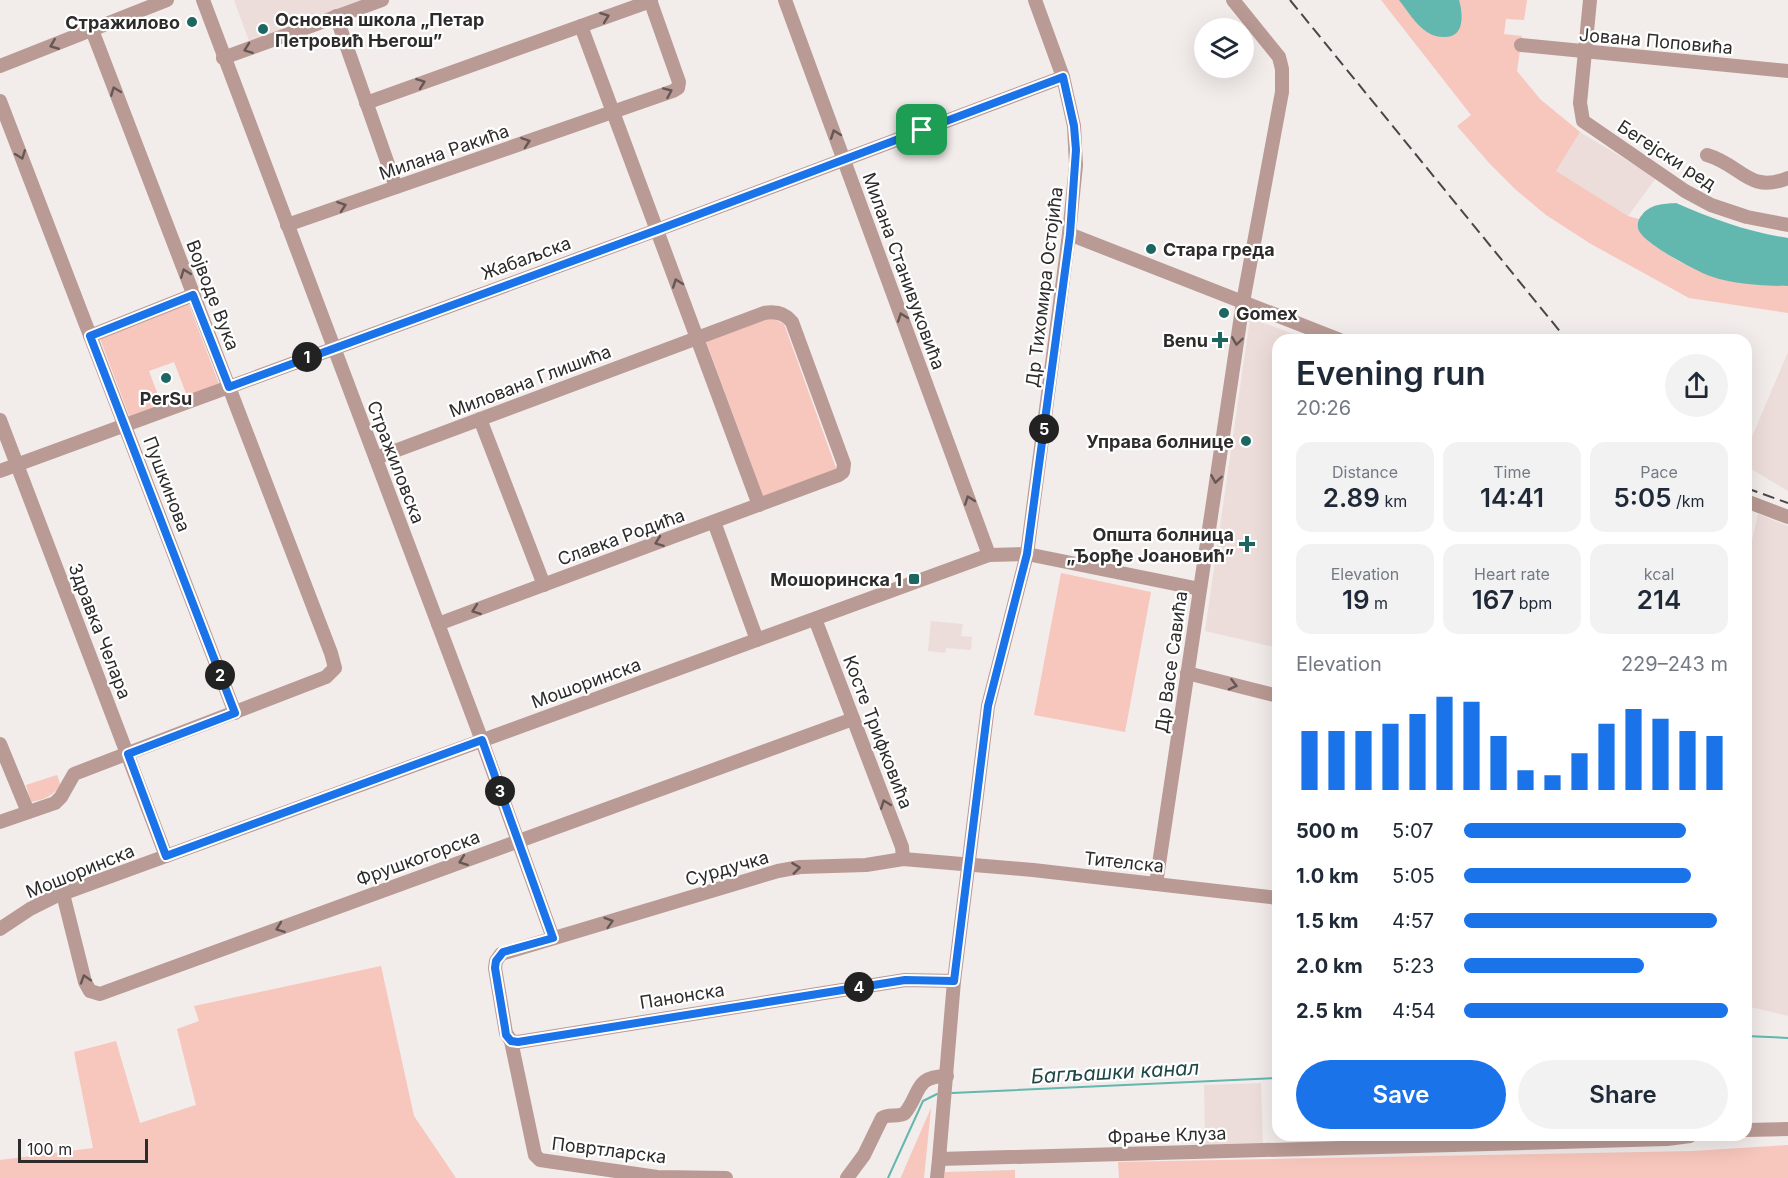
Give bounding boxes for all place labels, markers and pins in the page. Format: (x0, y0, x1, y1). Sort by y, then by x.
place label: Основна школа „Петар Петровић Његош” (275, 9, 484, 51)
place label: Стражилово (65, 12, 180, 33)
marker: Стражилово (185, 15, 199, 29)
marker: Основна школа „Петар Петровић Његош” (256, 22, 270, 36)
pin (896, 104, 947, 155)
place label: Стара греда (1163, 239, 1275, 260)
marker: Стара греда (1144, 242, 1158, 256)
place label: Gomex (1236, 303, 1298, 324)
marker: Gomex (1217, 306, 1231, 320)
place label: Benu (1163, 330, 1208, 351)
marker: Benu (1213, 333, 1227, 347)
pin: 1 (292, 342, 322, 372)
marker: PerSu (159, 371, 173, 385)
place label: PerSu (140, 388, 192, 409)
pin: 5 (1029, 414, 1059, 444)
place label: Управа болнице (1086, 431, 1234, 452)
marker: Управа болнице (1239, 434, 1253, 448)
place label: Општа болница „Ђорђе Јоановић” (1066, 524, 1234, 566)
marker: Општа болница „Ђорђе Јоановић” (1238, 535, 1256, 553)
place label: Мошоринска 1 (770, 569, 902, 590)
marker: Мошоринска 1 (907, 572, 921, 586)
pin: 2 (205, 660, 235, 690)
pin: 3 (485, 776, 515, 806)
pin: 4 (844, 972, 874, 1002)

